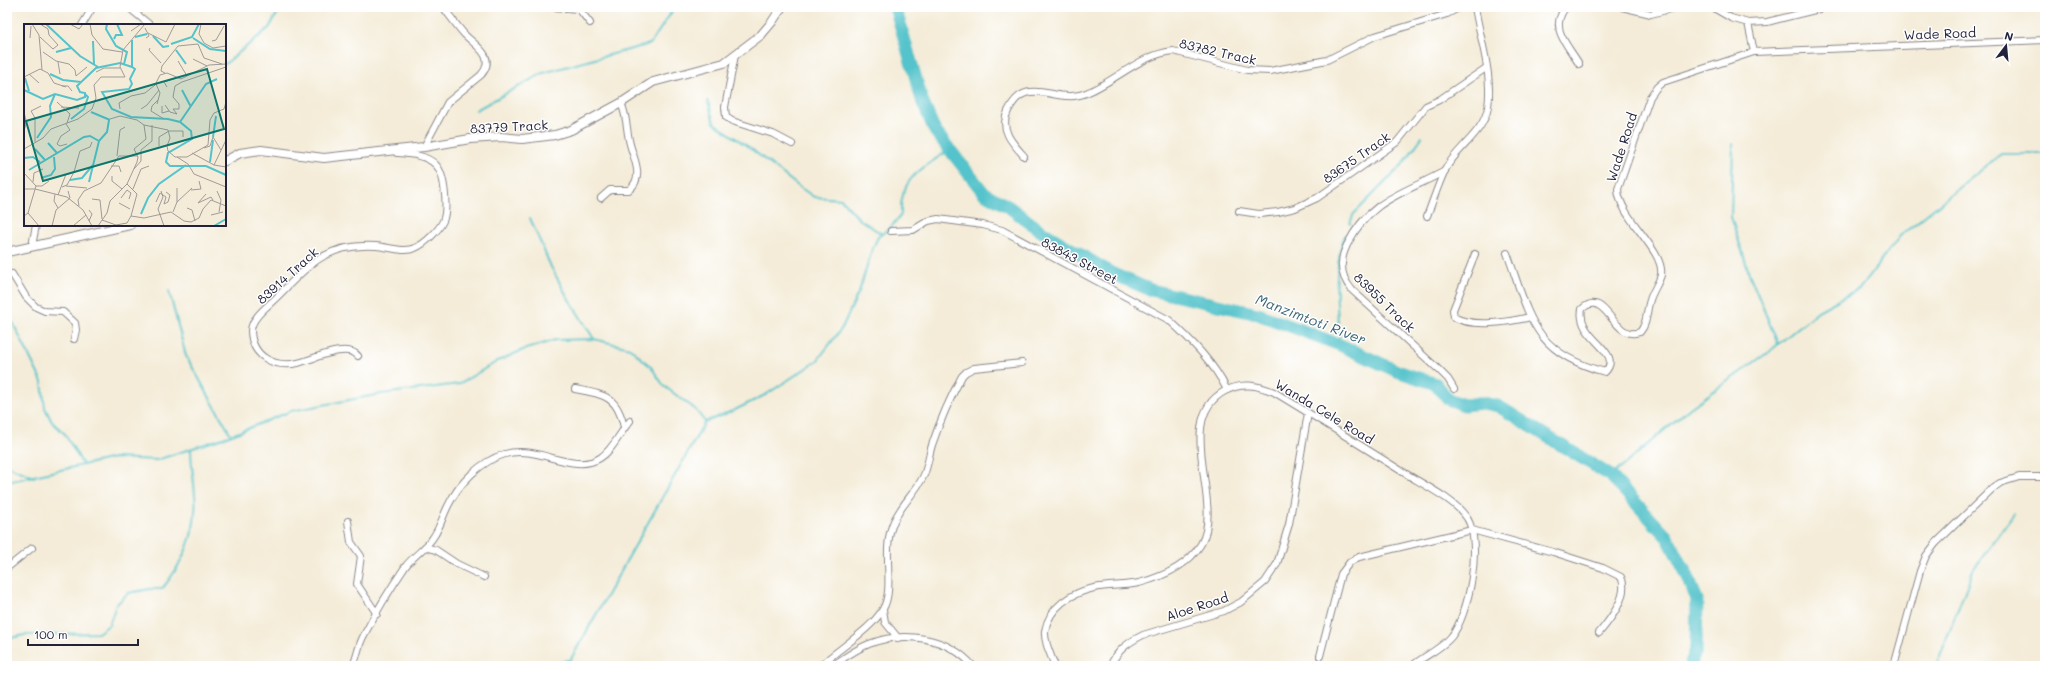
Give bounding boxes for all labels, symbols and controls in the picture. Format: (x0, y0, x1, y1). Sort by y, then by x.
street label: Wade Road (1904, 23, 1976, 43)
inset map (24, 24, 226, 226)
north arrow (1986, 26, 2026, 66)
text: N (2003, 28, 2015, 44)
street label: 83782 Track (1178, 34, 1258, 68)
street label: Wade Road (1602, 110, 1640, 184)
street label: 83779 Track (470, 115, 549, 137)
street label: 83675 Track (1319, 127, 1393, 187)
street label: 83843 Street (1039, 233, 1121, 287)
street label: 83914 Track (253, 243, 321, 307)
street label: 83955 Track (1351, 268, 1419, 336)
water label: Manzimtoti River (1253, 289, 1369, 349)
street label: Wanda Cele Road (1272, 375, 1378, 447)
street label: Aloe Road (1164, 588, 1230, 624)
scale bar (28, 621, 138, 647)
text: 100 m (34, 626, 68, 642)

